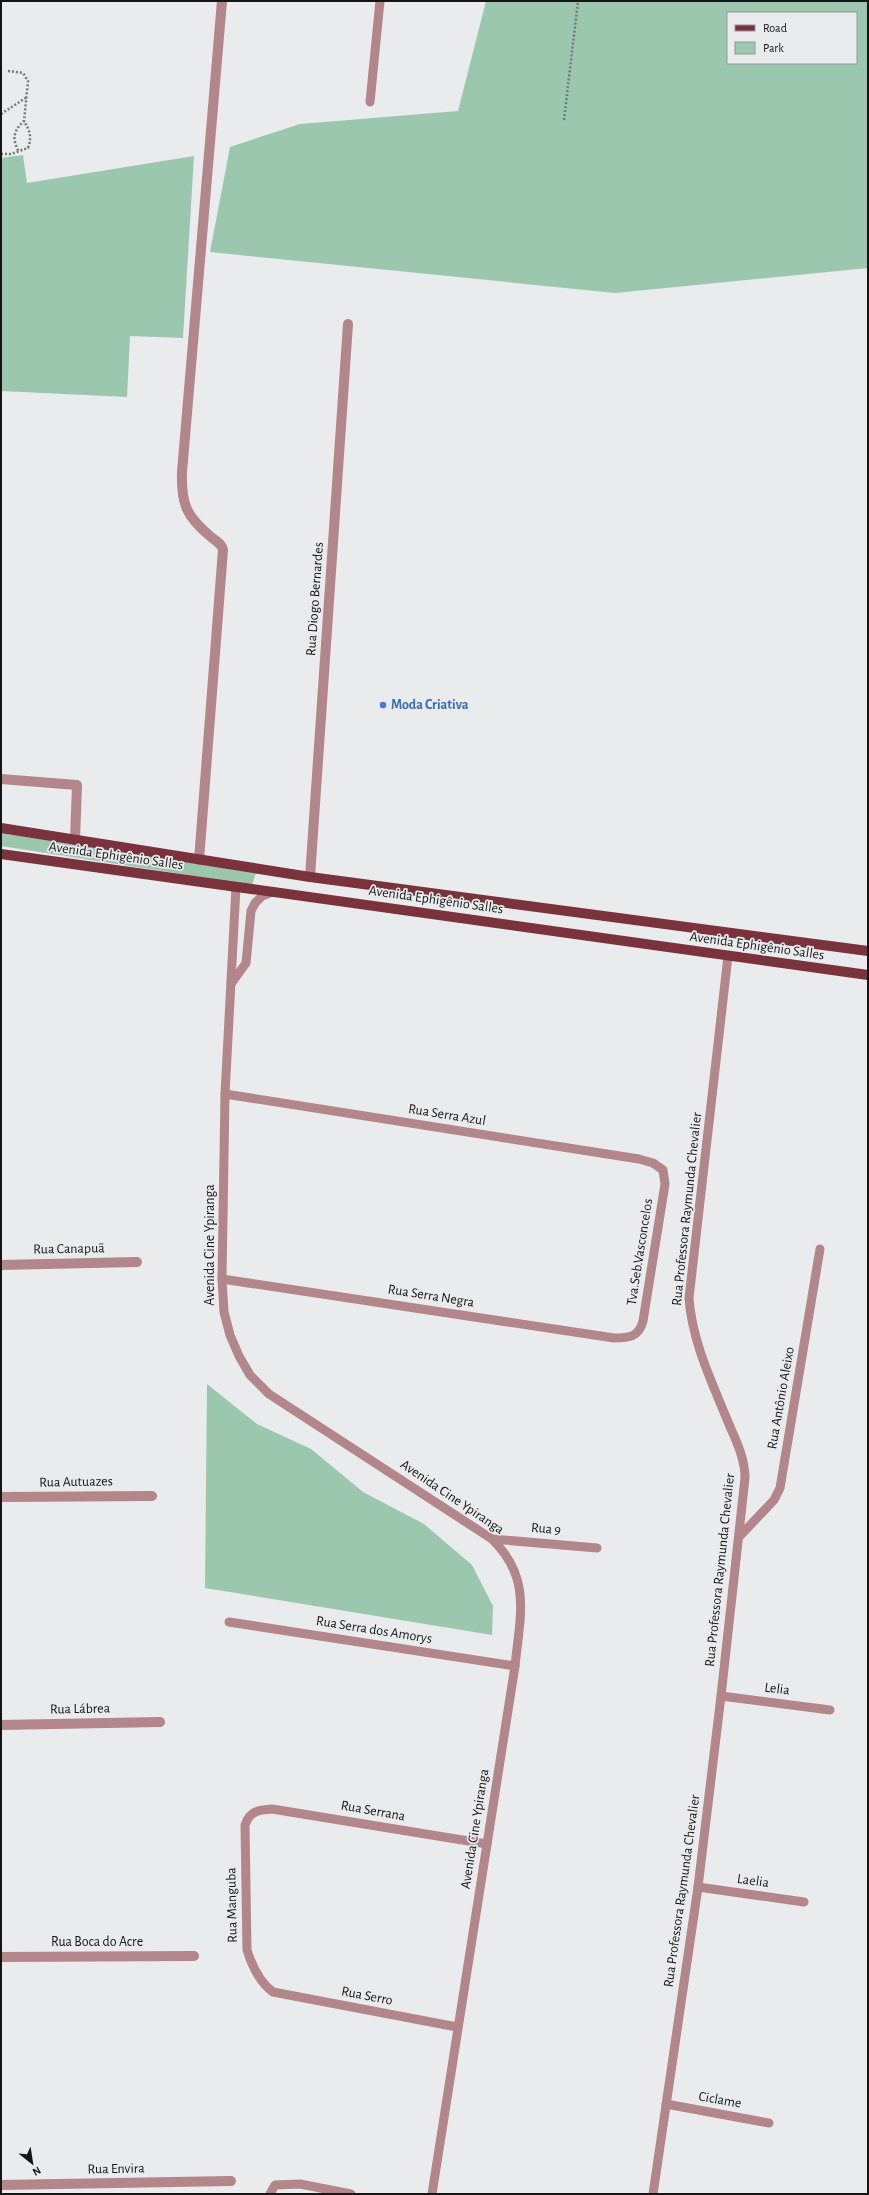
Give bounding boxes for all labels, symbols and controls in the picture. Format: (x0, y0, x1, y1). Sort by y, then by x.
legend (727, 12, 857, 64)
text: Road (763, 22, 787, 34)
text: Park (763, 42, 784, 54)
street label: Rua Diogo Bernardes (304, 542, 326, 656)
place label: Moda Criativa (391, 698, 469, 712)
marker: Moda Criativa (378, 700, 388, 710)
street label: Avenida Ephigênio Salles (48, 840, 184, 872)
street label: Avenida Ephigênio Salles (368, 884, 504, 916)
street label: Avenida Ephigênio Salles (689, 930, 825, 962)
street label: Rua Serra Azul (407, 1102, 487, 1128)
street label: Rua Professora Raymunda Chevalier (670, 1111, 704, 1306)
street label: Avenida Cine Ypiranga (203, 1184, 217, 1306)
street label: Tva.Seb.Vasconcelos (625, 1198, 655, 1306)
street label: Rua Canapuã (33, 1241, 105, 1257)
street label: Rua Serra Negra (387, 1282, 476, 1310)
street label: Rua Antônio Aleixo (765, 1346, 797, 1450)
street label: Avenida Cine Ypiranga (398, 1457, 507, 1537)
street label: Rua Professora Raymunda Chevalier (703, 1472, 737, 1667)
street label: Rua Autuazes (39, 1474, 113, 1490)
street label: Rua 9 (530, 1521, 562, 1537)
street label: Rua Serra dos Amorys (315, 1614, 433, 1646)
street label: Lelia (764, 1681, 791, 1698)
street label: Rua Lábrea (50, 1701, 111, 1717)
street label: Avenida Cine Ypiranga (459, 1767, 491, 1890)
street label: Rua Professora Raymunda Chevalier (662, 1793, 703, 1988)
street label: Rua Serrana (340, 1798, 407, 1824)
street label: Rua Manguba (224, 1867, 240, 1943)
street label: Laelia (736, 1872, 770, 1890)
street label: Rua Boca do Acre (51, 1935, 143, 1949)
street label: Rua Serro (340, 1984, 394, 2008)
street label: Ciclame (697, 2089, 743, 2111)
north arrow (12, 2143, 52, 2183)
street label: Rua Envira (87, 2161, 145, 2176)
text: N (31, 2165, 43, 2178)

